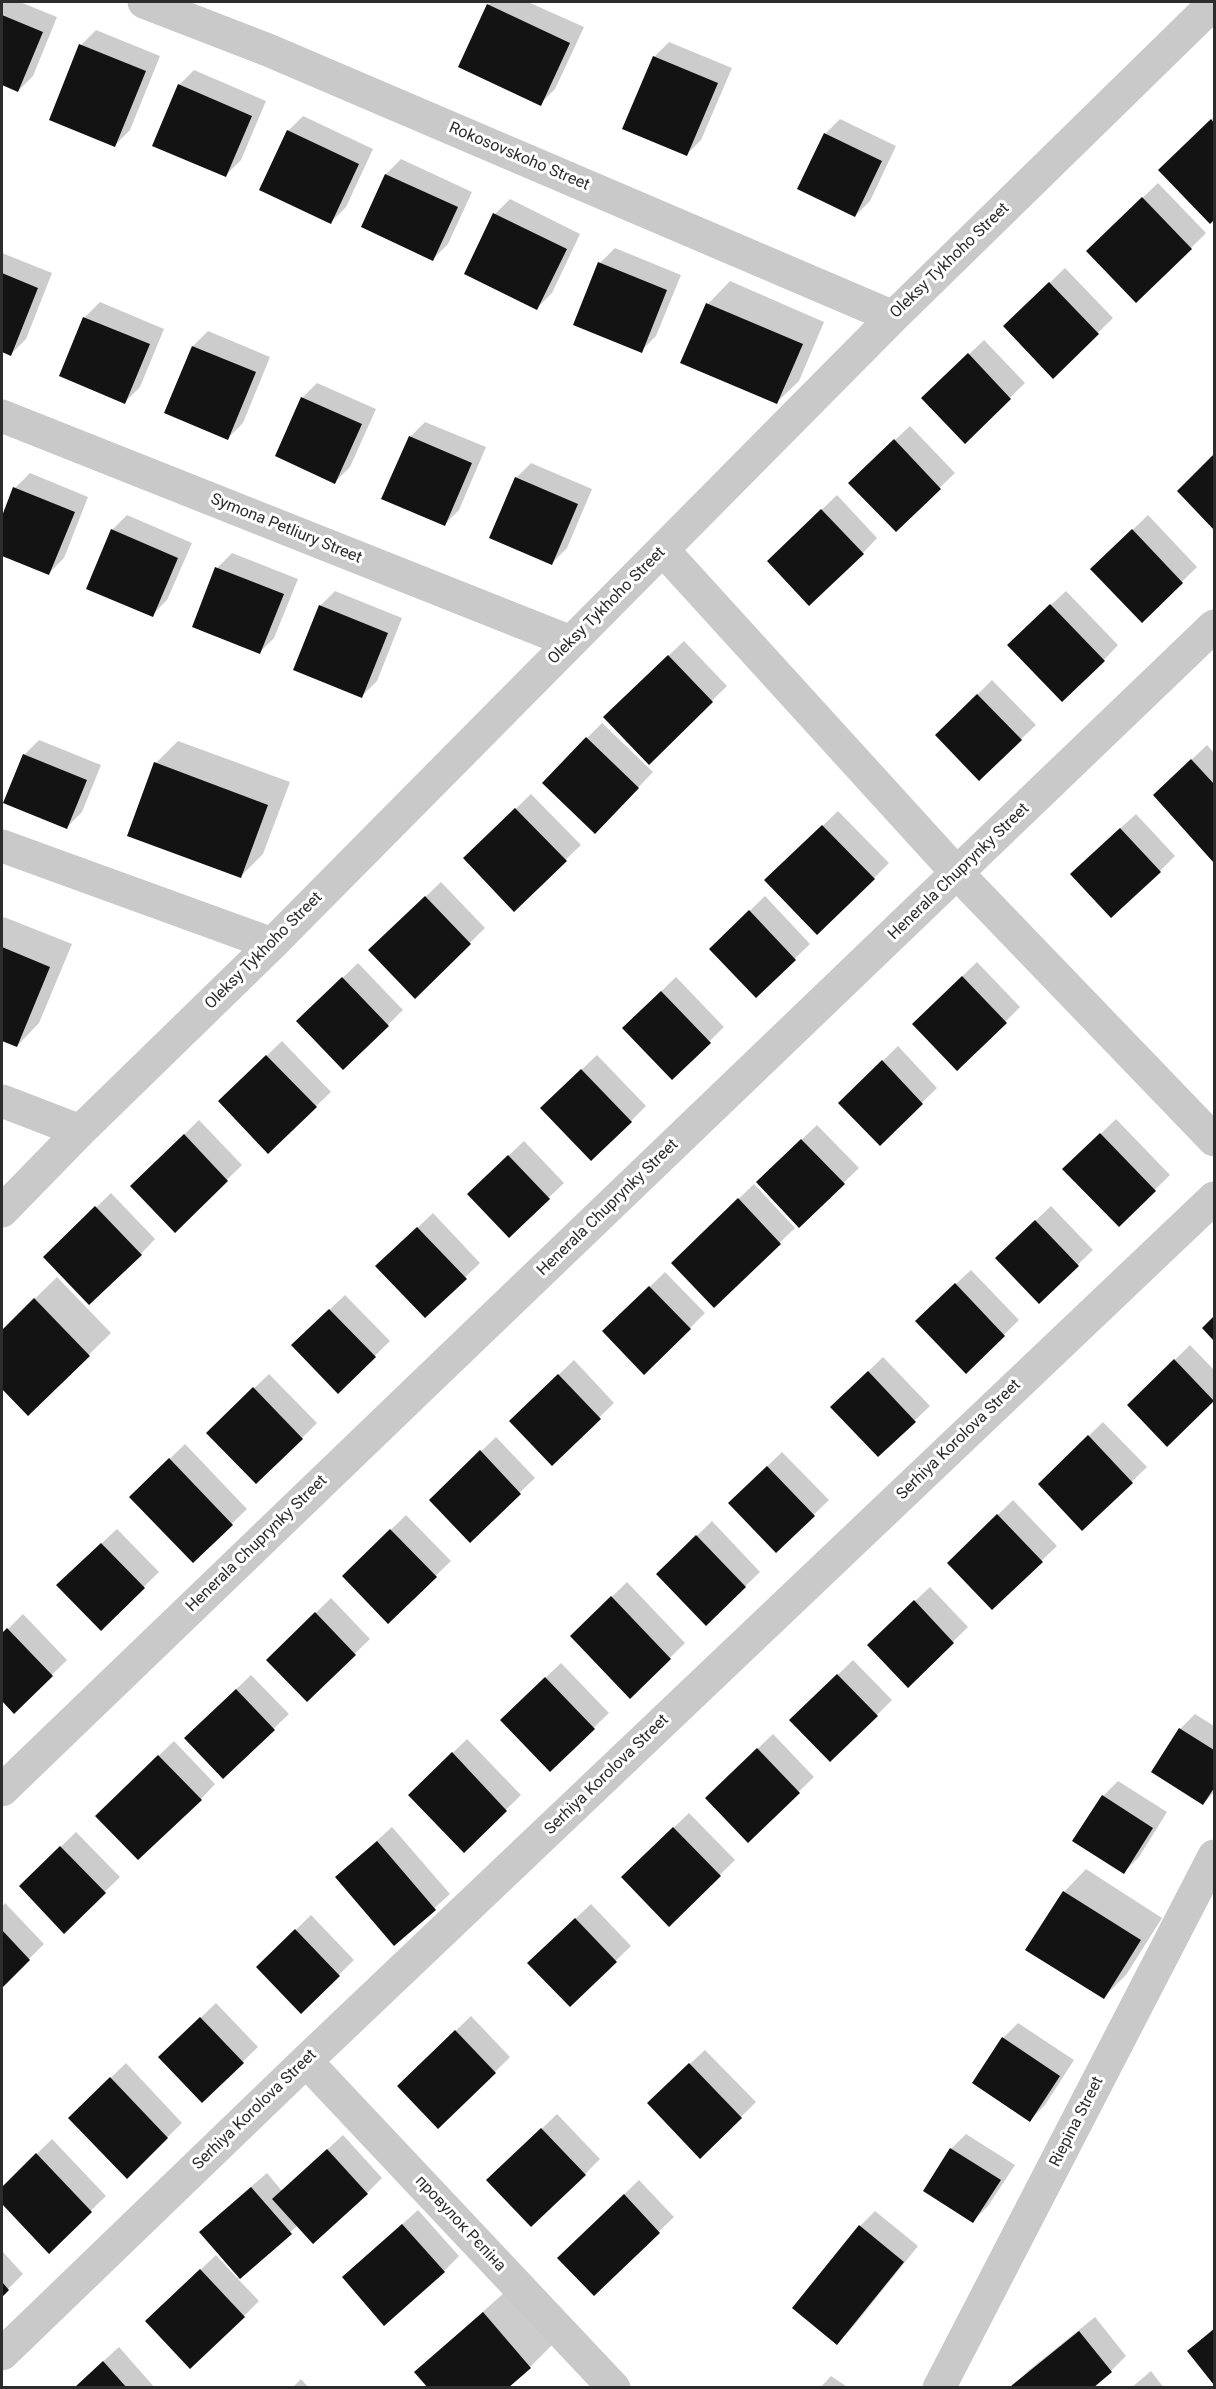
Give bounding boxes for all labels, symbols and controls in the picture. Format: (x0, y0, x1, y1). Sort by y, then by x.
street label: Rokosovskoho Street (446, 119, 592, 195)
street label: Oleksy Tykhoho Street (887, 199, 1013, 323)
street label: Symona Petliury Street (208, 490, 364, 568)
street label: Oleksy Tykhoho Street (544, 543, 670, 669)
street label: Henerala Chuprynky Street (885, 800, 1033, 944)
street label: Oleksy Tykhoho Street (201, 888, 327, 1014)
street label: Henerala Chuprynky Street (534, 1136, 682, 1280)
street label: Serhiya Korolova Street (893, 1376, 1025, 1504)
street label: Henerala Chuprynky Street (183, 1472, 331, 1616)
street label: Serhiya Korolova Street (541, 1711, 673, 1839)
street label: Serhiya Korolova Street (189, 2046, 321, 2174)
street label: Riepina Street (1046, 2074, 1108, 2170)
street label: провулок Рєпіна (411, 2172, 509, 2276)

